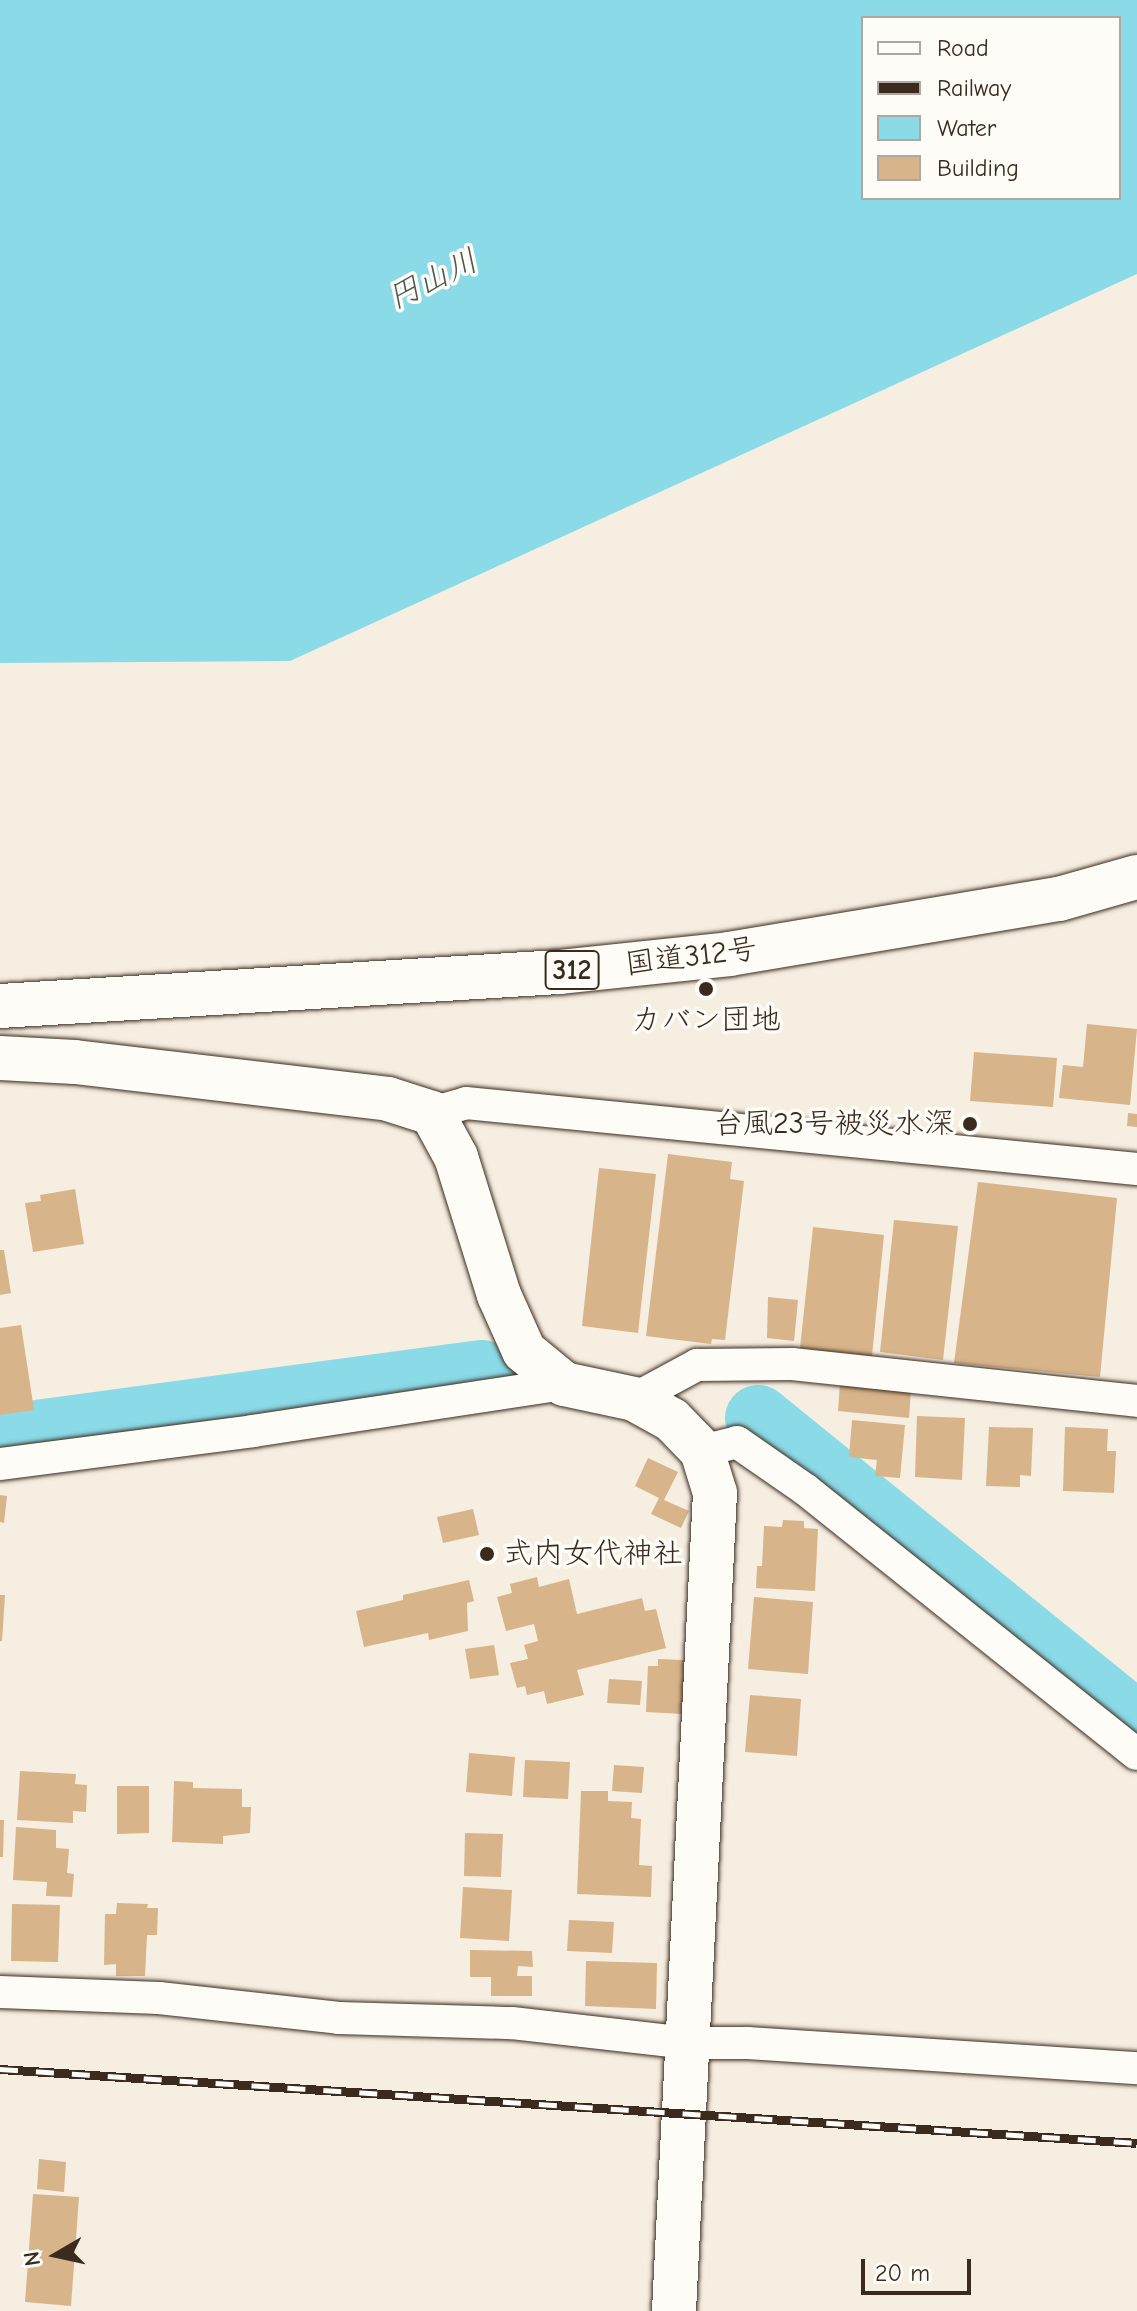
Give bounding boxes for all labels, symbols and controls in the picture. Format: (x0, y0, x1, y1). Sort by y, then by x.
legend (861, 16, 1121, 200)
text: Road (937, 34, 989, 62)
text: Railway (937, 74, 1011, 102)
text: Water (937, 114, 996, 142)
text: Building (937, 154, 1019, 182)
water label: 円山川 (381, 242, 485, 318)
street label: 国道312号 (623, 931, 759, 983)
road number: 312 (544, 946, 600, 994)
marker: カバン団地 (697, 980, 715, 998)
place label: カバン団地 (631, 1002, 781, 1038)
place label: 台風23号被災水深 (713, 1106, 954, 1142)
marker: 台風23号被災水深 (961, 1115, 979, 1133)
place label: 式内女代神社 (503, 1536, 683, 1572)
marker: 式内女代神社 (478, 1545, 496, 1563)
north arrow (16, 2215, 96, 2295)
scale bar (865, 2243, 975, 2293)
text: N (18, 2250, 46, 2268)
text: 20 m (875, 2259, 930, 2287)

